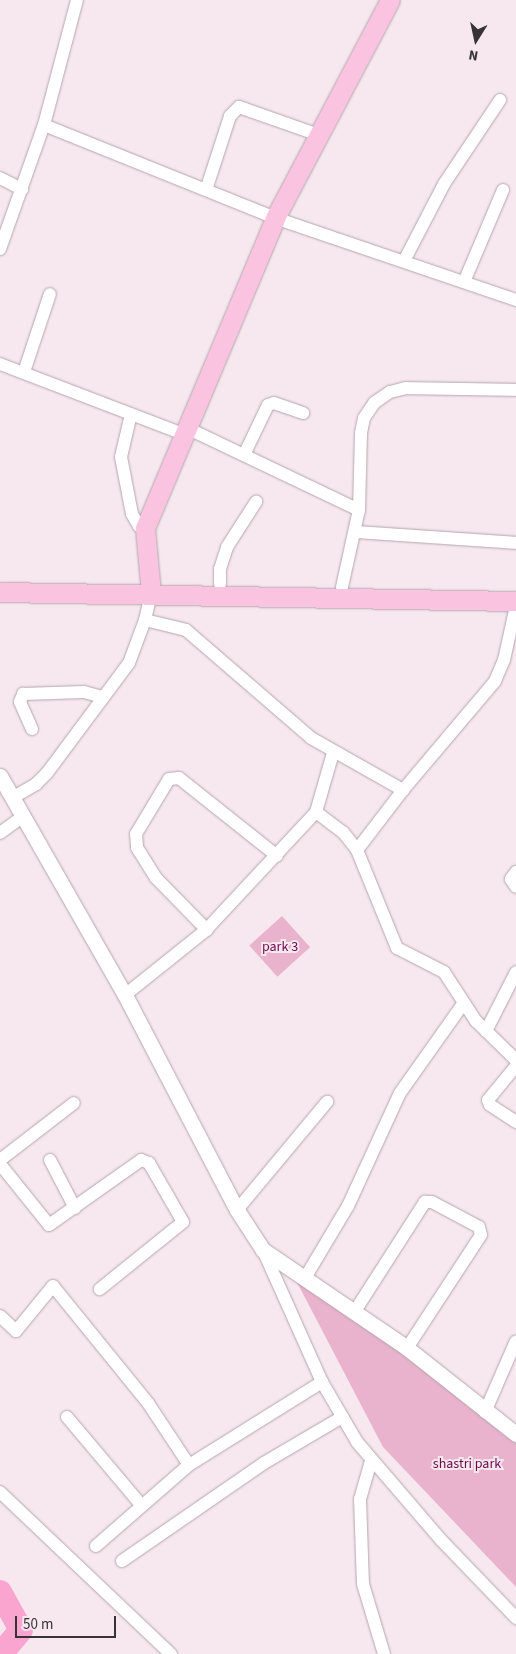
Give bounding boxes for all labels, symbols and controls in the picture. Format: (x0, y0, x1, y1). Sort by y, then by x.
north arrow (451, 15, 501, 65)
text: N (467, 44, 480, 65)
park label: park 3 (262, 939, 298, 955)
park label: shastri park (433, 1456, 501, 1472)
scale bar (18, 1606, 119, 1638)
text: 50 m (23, 1614, 53, 1635)

